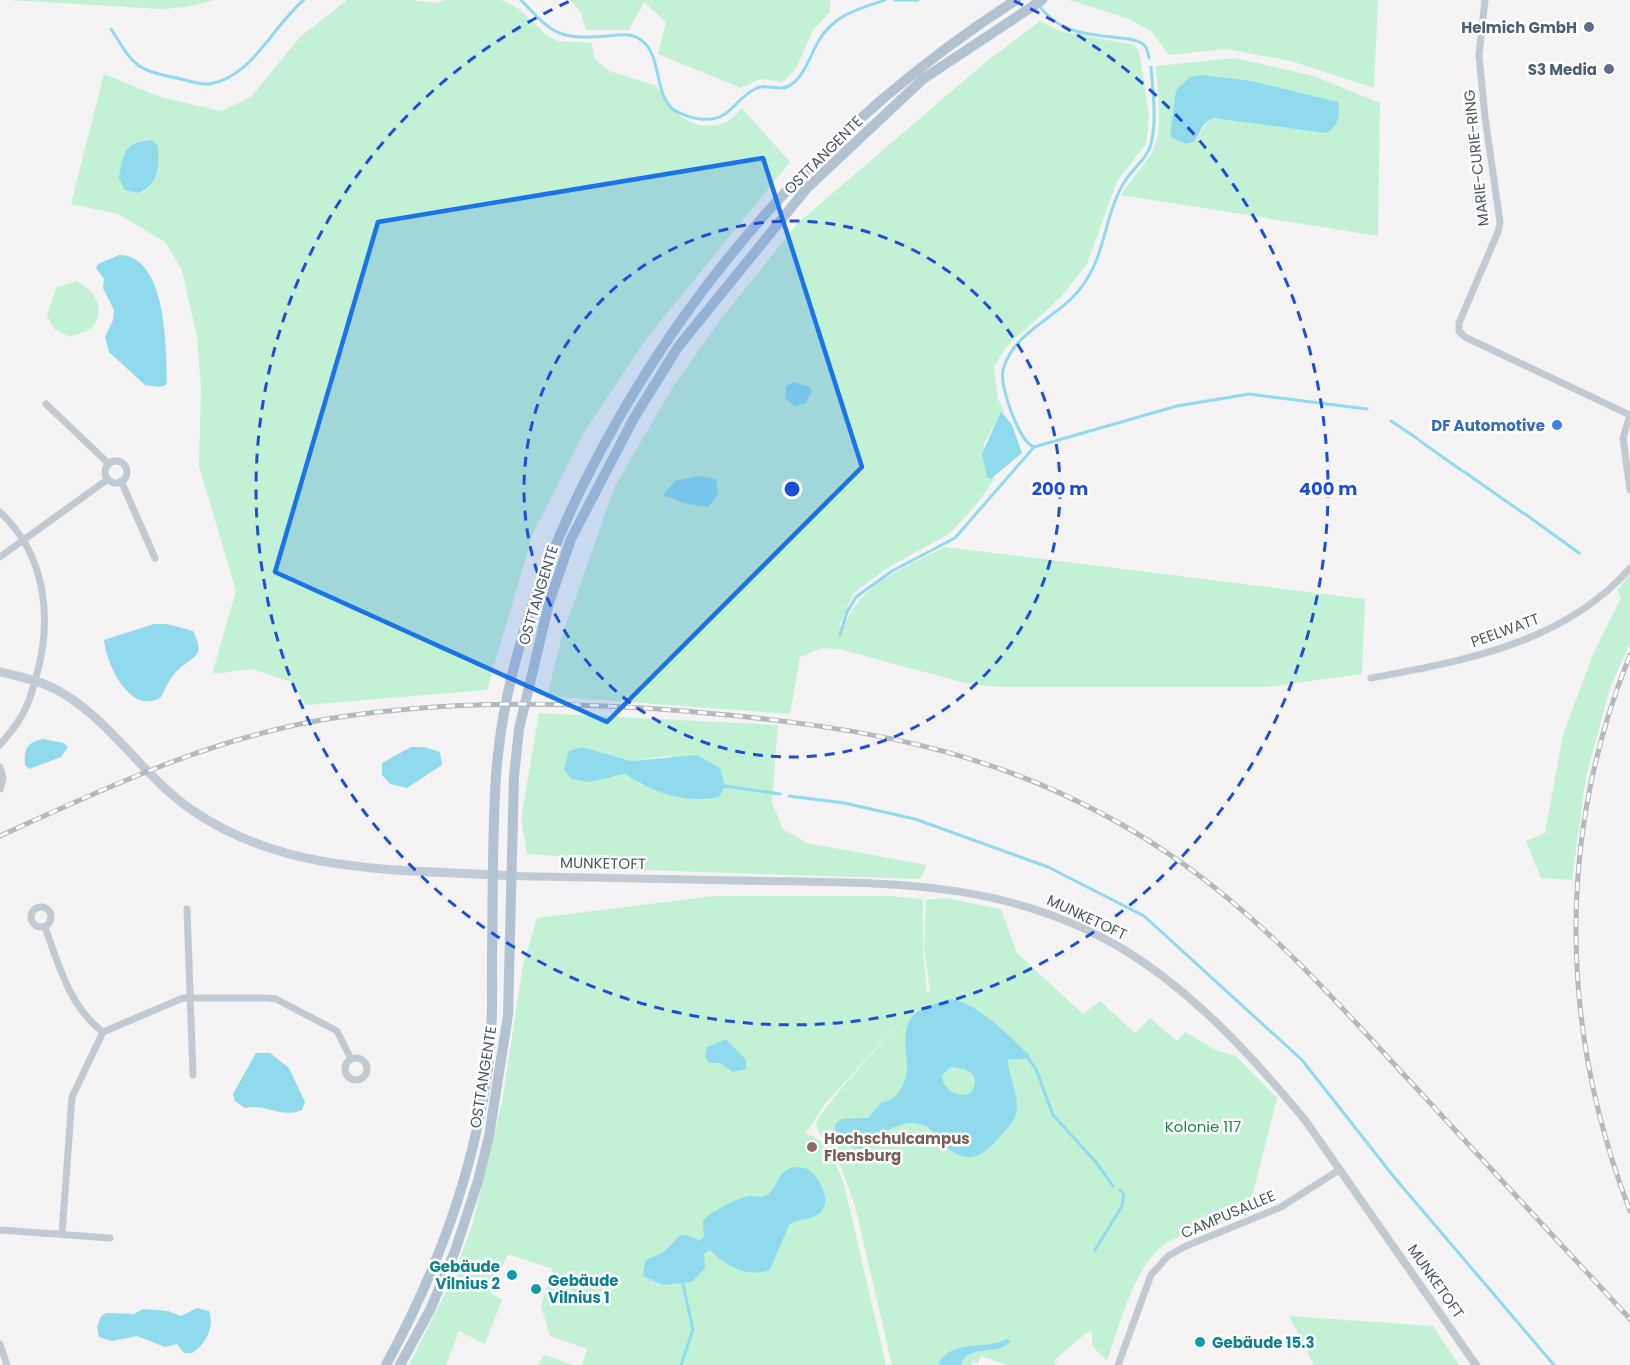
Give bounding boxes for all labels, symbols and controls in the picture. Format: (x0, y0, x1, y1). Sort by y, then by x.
place label: Helmich GmbH (1461, 17, 1577, 38)
marker: Helmich GmbH (1582, 20, 1596, 34)
place label: S3 Media (1528, 59, 1597, 80)
marker: S3 Media (1602, 62, 1616, 76)
street label: MARIE-CURIE-RING (1458, 88, 1494, 227)
street label: OSTTANGENTE (779, 111, 867, 199)
place label: DF Automotive (1431, 415, 1545, 436)
marker: DF Automotive (1550, 418, 1564, 432)
text: 200 m (1032, 476, 1088, 501)
text: 400 m (1299, 476, 1357, 501)
centre of rings (782, 479, 802, 499)
street label: OSTTANGENTE (513, 543, 563, 647)
street label: PEELWATT (1468, 608, 1542, 652)
street label: MUNKETOFT (560, 852, 646, 874)
street label: MUNKETOFT (1044, 889, 1130, 945)
street label: OSTTANGENTE (465, 1024, 501, 1130)
park label: Kolonie 117 (1165, 1116, 1241, 1137)
place label: Hochschulcampus Flensburg (824, 1128, 970, 1166)
marker: Hochschulcampus Flensburg (805, 1140, 819, 1154)
street label: CAMPUSALLEE (1178, 1185, 1278, 1243)
street label: MUNKETOFT (1403, 1240, 1469, 1322)
place label: Gebäude Vilnius 2 (429, 1256, 500, 1294)
marker: Gebäude Vilnius 2 (505, 1268, 519, 1282)
place label: Gebäude Vilnius 1 (548, 1270, 619, 1308)
marker: Gebäude Vilnius 1 (529, 1282, 543, 1296)
place label: Gebäude 15.3 (1212, 1332, 1314, 1353)
marker: Gebäude 15.3 (1193, 1335, 1207, 1349)

